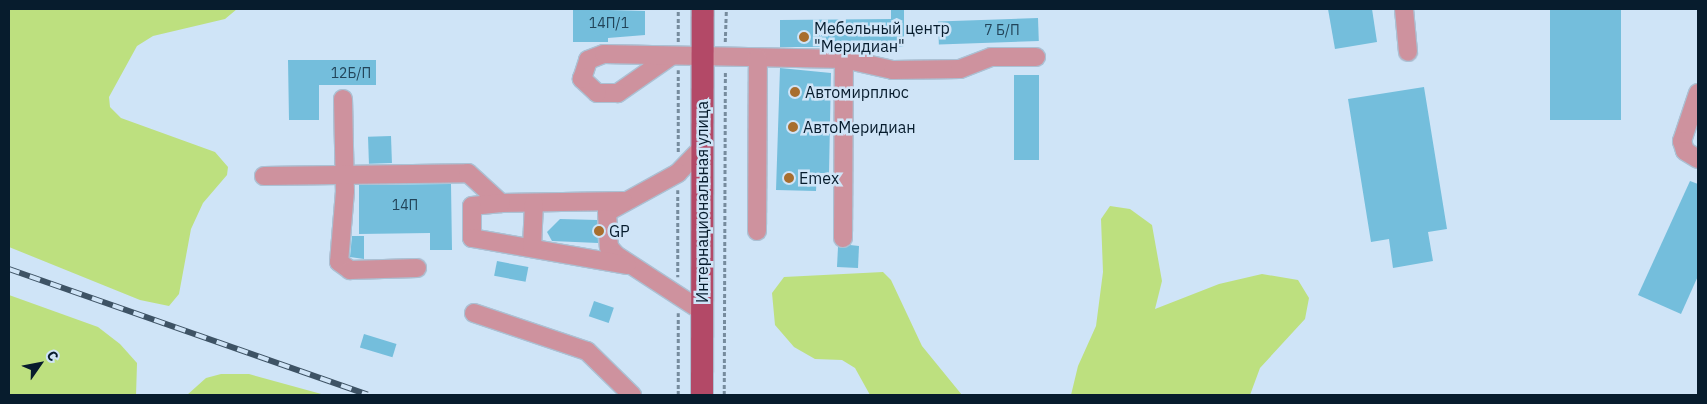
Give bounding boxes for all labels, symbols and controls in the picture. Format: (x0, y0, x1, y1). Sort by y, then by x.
house number: 14П/1 (589, 15, 629, 31)
place label: Мебельный центр "Меридиан" (814, 18, 950, 56)
house number: 7 Б/П (984, 22, 1020, 38)
marker: Мебельный центр "Меридиан" (798, 31, 810, 43)
house number: 12Б/П (331, 65, 371, 81)
place label: Автомирплюс (805, 82, 909, 102)
marker: Автомирплюс (789, 86, 801, 98)
street label: Интернациональная улица (692, 101, 712, 303)
place label: АвтоМеридиан (803, 117, 916, 137)
marker: АвтоМеридиан (787, 121, 799, 133)
place label: Emex (799, 168, 839, 188)
marker: Emex (783, 172, 795, 184)
house number: 14П (392, 197, 418, 213)
place label: GP (609, 221, 630, 241)
marker: GP (593, 225, 605, 237)
north arrow (15, 339, 65, 389)
text: С (43, 347, 63, 365)

